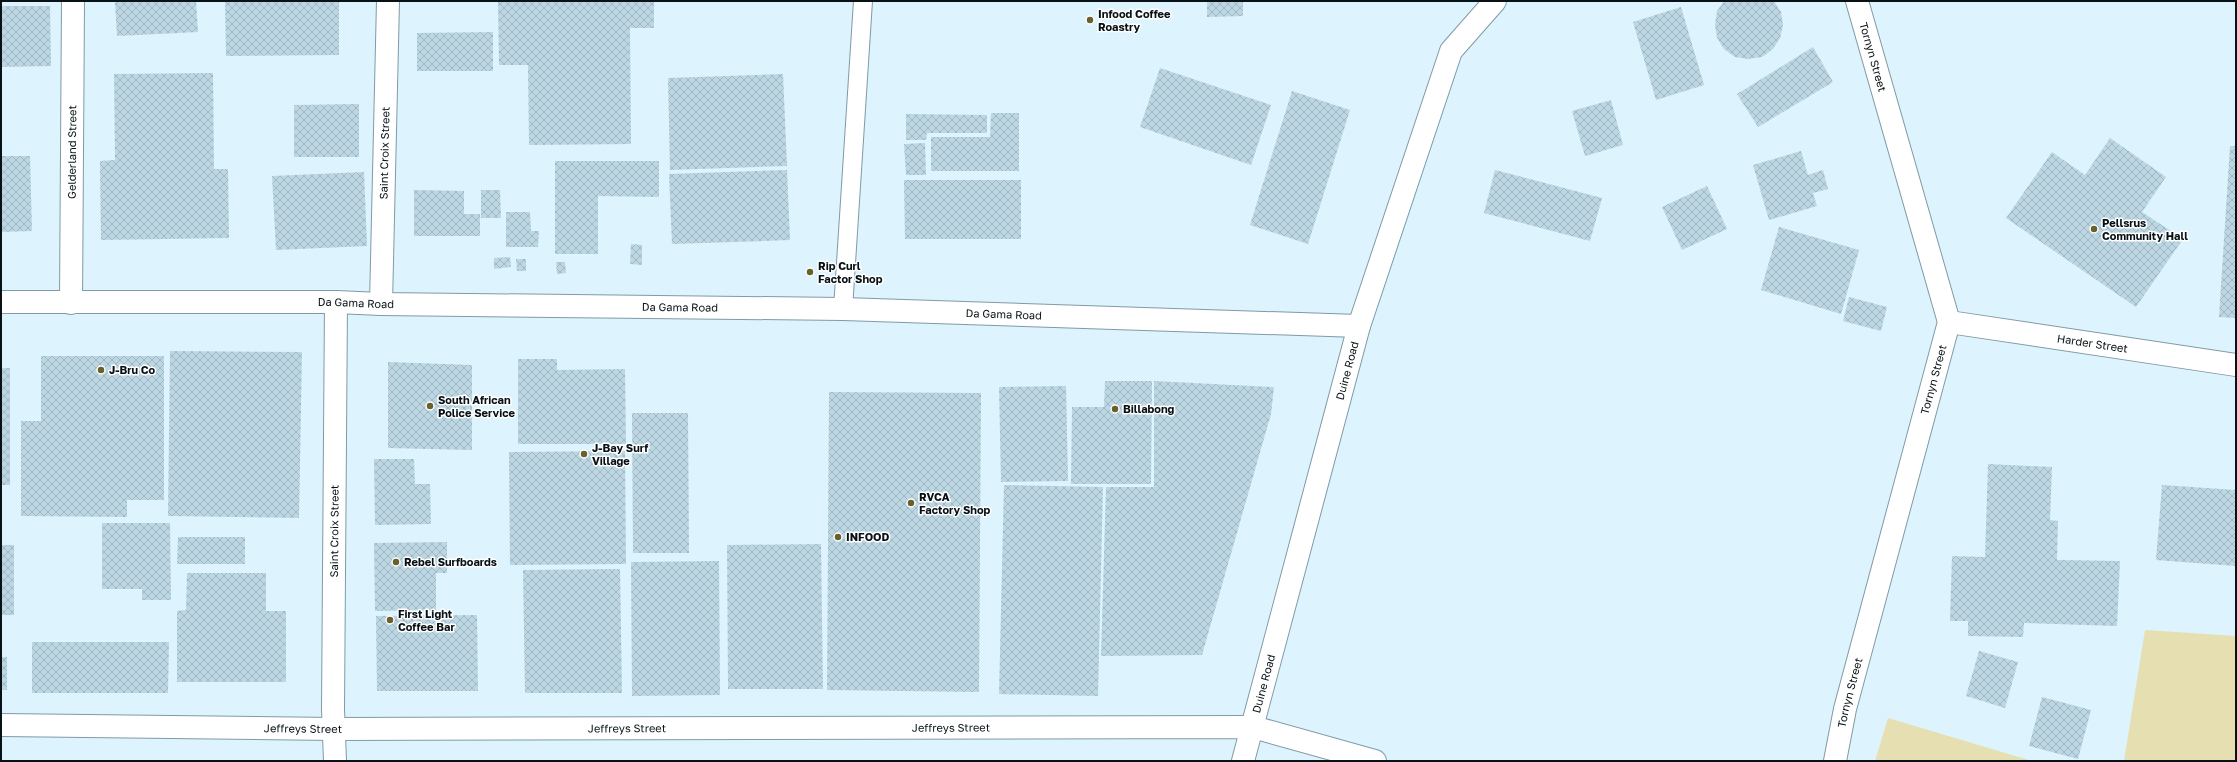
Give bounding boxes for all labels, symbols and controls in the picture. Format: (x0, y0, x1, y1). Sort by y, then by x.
place label: Infood Coffee Roastry (1098, 7, 1171, 33)
marker: Infood Coffee Roastry (1085, 15, 1095, 25)
street label: Tornyn Street (1857, 21, 1890, 93)
street label: Gelderland Street (65, 105, 78, 199)
street label: Saint Croix Street (376, 107, 392, 200)
place label: Pellsrus Community Hall (2102, 216, 2188, 242)
marker: Pellsrus Community Hall (2089, 224, 2099, 234)
place label: Rip Curl Factor Shop (818, 259, 883, 285)
marker: Rip Curl Factor Shop (805, 267, 815, 277)
street label: Da Gama Road (318, 295, 394, 310)
street label: Da Gama Road (642, 300, 718, 314)
street label: Da Gama Road (965, 306, 1042, 322)
street label: Harder Street (2056, 331, 2129, 355)
street label: Duine Road (1333, 340, 1361, 401)
street label: Tornyn Street (1917, 343, 1949, 416)
place label: J-Bru Co (109, 363, 156, 376)
marker: J-Bru Co (96, 365, 106, 375)
place label: South African Police Service (438, 393, 515, 419)
marker: South African Police Service (425, 401, 435, 411)
place label: Billabong (1123, 402, 1175, 415)
marker: Billabong (1110, 404, 1120, 414)
place label: J-Bay Surf Village (592, 441, 648, 467)
marker: J-Bay Surf Village (579, 449, 589, 459)
street label: Saint Croix Street (327, 485, 341, 577)
place label: RVCA Factory Shop (919, 490, 991, 516)
marker: RVCA Factory Shop (906, 498, 916, 508)
place label: INFOOD (846, 530, 890, 543)
marker: INFOOD (833, 532, 843, 542)
place label: Rebel Surfboards (404, 555, 497, 568)
marker: Rebel Surfboards (391, 557, 401, 567)
place label: First Light Coffee Bar (398, 607, 455, 633)
marker: First Light Coffee Bar (385, 615, 395, 625)
street label: Duine Road (1249, 653, 1277, 714)
street label: Tornyn Street (1835, 656, 1865, 729)
street label: Jeffreys Street (264, 721, 342, 735)
street label: Jeffreys Street (588, 721, 666, 734)
street label: Jeffreys Street (912, 721, 990, 734)

